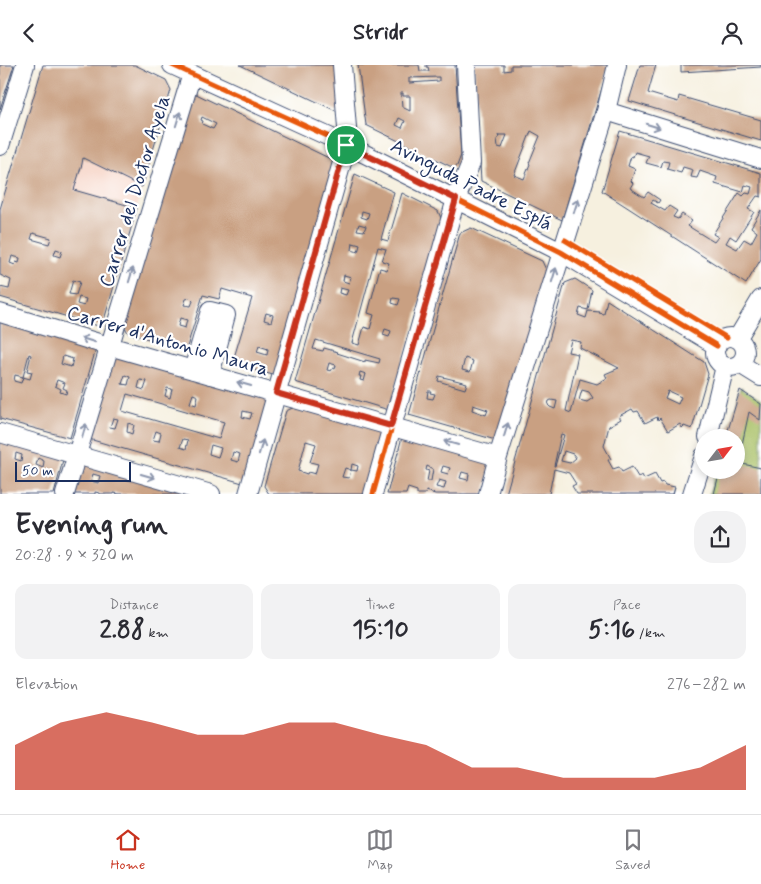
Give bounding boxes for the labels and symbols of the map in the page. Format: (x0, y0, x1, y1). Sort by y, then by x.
street label: Carrer del Doctor Ayela (93, 92, 177, 291)
one-way arrow (173, 112, 183, 128)
one-way arrow (644, 121, 660, 131)
pin (325, 124, 367, 166)
street label: Avinguda Padre Esplá (385, 133, 557, 239)
one-way arrow (572, 198, 581, 214)
one-way arrow (126, 267, 136, 283)
one-way arrow (550, 267, 560, 283)
street label: Carrer d'Antonio Maura (63, 300, 272, 383)
one-way arrow (81, 335, 96, 344)
one-way arrow (237, 379, 253, 389)
one-way arrow (80, 423, 90, 439)
one-way arrow (502, 423, 512, 439)
north arrow (695, 429, 745, 479)
one-way arrow (444, 438, 460, 448)
one-way arrow (257, 439, 267, 455)
scale bar (15, 459, 131, 482)
one-way arrow (139, 471, 155, 481)

